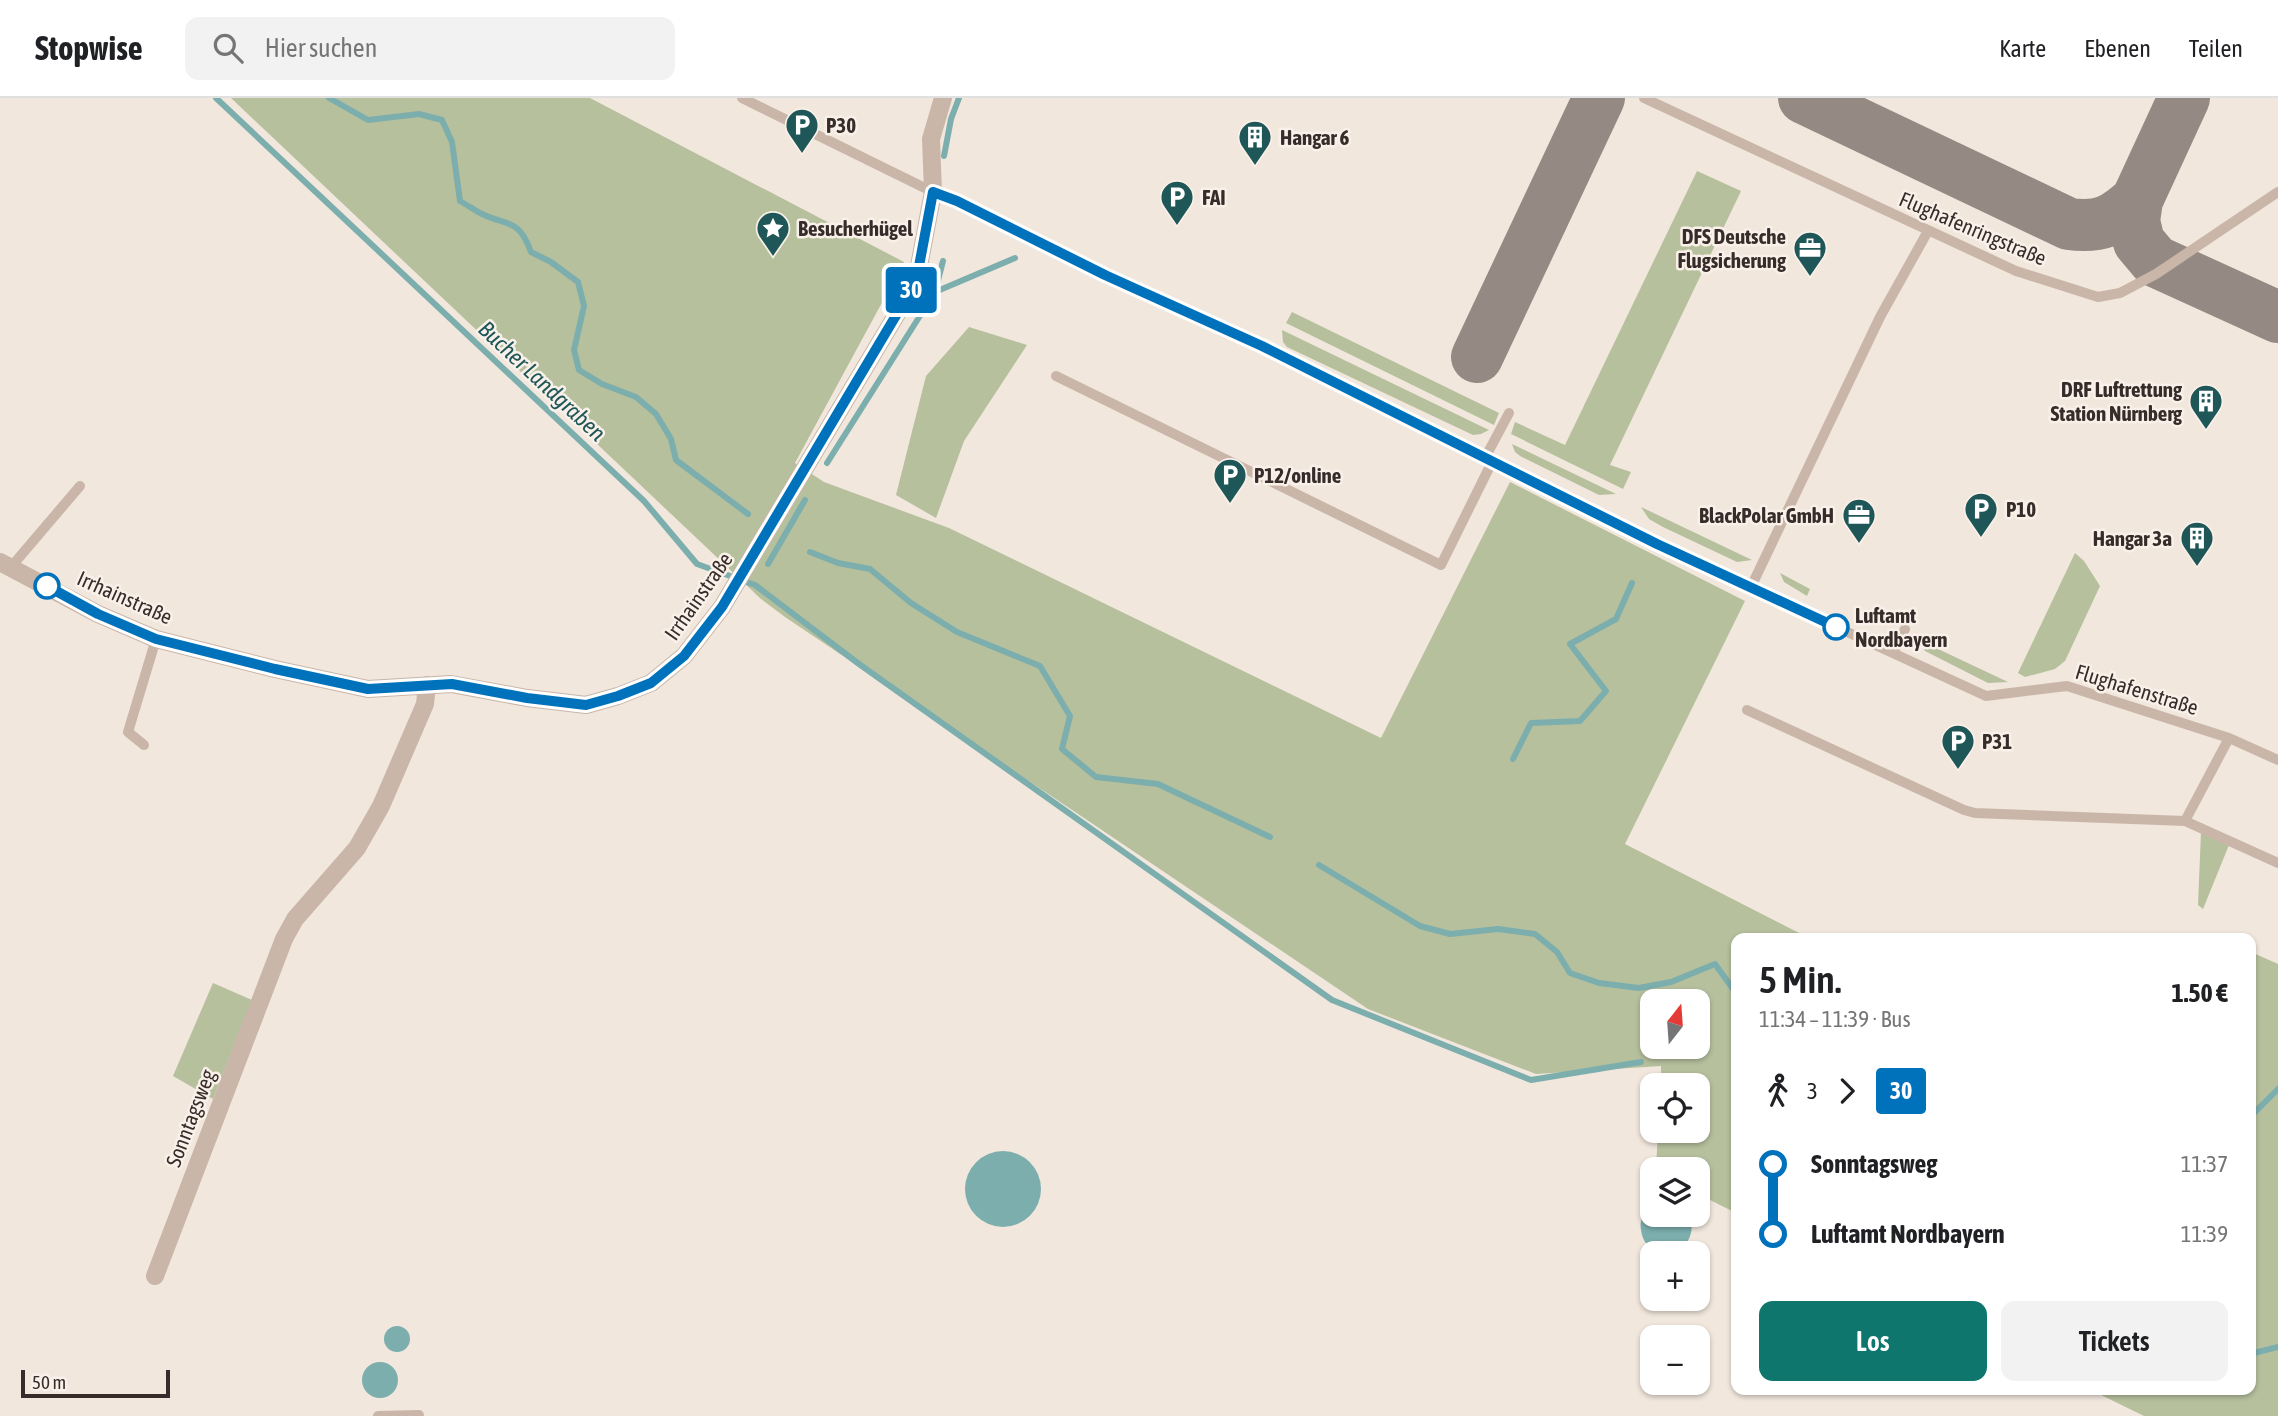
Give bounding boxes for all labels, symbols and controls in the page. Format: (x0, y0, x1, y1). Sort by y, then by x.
search box (185, 17, 675, 80)
text: Stopwise (35, 29, 143, 67)
icon: search (209, 29, 247, 67)
text: Hier suchen (265, 33, 377, 63)
text: Karte (1999, 35, 2046, 62)
text: Ebenen (2084, 35, 2151, 62)
text: Teilen (2189, 35, 2243, 62)
parking icon: P30 (783, 106, 821, 155)
place label: P30 (826, 113, 856, 137)
building icon: Hangar 6 (1236, 118, 1274, 167)
place label: Hangar 6 (1280, 125, 1350, 149)
parking icon: FAI (1158, 178, 1196, 227)
place label: FAI (1202, 185, 1226, 209)
street label: Flughafenringstraße (1896, 186, 2050, 270)
place icon: Besucherhügel (754, 209, 792, 258)
place label: Besucherhügel (798, 216, 913, 240)
place label: DFS Deutsche Flugsicherung (1678, 224, 1787, 272)
office icon: DFS Deutsche Flugsicherung (1791, 229, 1829, 278)
line badge: 30 (880, 267, 942, 313)
text: 30 (900, 276, 922, 303)
water label: Bucher Landgraben (473, 316, 611, 446)
place label: DRF Luftrettung Station Nürnberg (2051, 377, 2183, 425)
building icon: DRF Luftrettung Station Nürnberg (2187, 382, 2225, 431)
parking icon: P12/online (1211, 456, 1249, 505)
place label: P12/online (1254, 463, 1341, 487)
parking icon: P10 (1962, 490, 2000, 539)
office icon: BlackPolar GmbH (1840, 496, 1878, 545)
place label: P10 (2006, 497, 2036, 521)
place label: BlackPolar GmbH (1699, 503, 1834, 527)
building icon: Hangar 3a (2178, 519, 2216, 568)
place label: Hangar 3a (2093, 526, 2172, 550)
street label: Irrhainstraße (659, 548, 737, 644)
street label: Irrhainstraße (74, 565, 176, 629)
unlabelled marker (34, 573, 60, 599)
place label: Luftamt Nordbayern (1855, 603, 1947, 651)
marker: Luftamt Nordbayern (1823, 614, 1849, 640)
street label: Flughafenstraße (2073, 659, 2201, 719)
parking icon: P31 (1939, 722, 1977, 771)
place label: P31 (1982, 729, 2012, 753)
text: 5 Min. (1759, 958, 1841, 1001)
text: 1.50 € (2171, 978, 2228, 1008)
north arrow (1640, 989, 1710, 1059)
map controls (1640, 989, 1710, 1395)
text: 11:34 – 11:39 · Bus (1759, 1006, 1911, 1032)
street label: Sonntagsweg (160, 1066, 220, 1170)
icon: walk (1759, 1072, 1797, 1110)
icon: forward (1828, 1072, 1866, 1110)
button: locate (1640, 1073, 1710, 1143)
text: 30 (1890, 1077, 1912, 1104)
text: 3 (1807, 1078, 1818, 1104)
text: Sonntagsweg (1811, 1149, 1938, 1179)
text: 11:37 (2181, 1151, 2228, 1177)
button: layers (1640, 1157, 1710, 1227)
text: Luftamt Nordbayern (1811, 1219, 2005, 1249)
text: 11:39 (2181, 1221, 2228, 1247)
button: + (1640, 1241, 1710, 1311)
button: Los (1759, 1301, 1987, 1381)
button: Tickets (2001, 1301, 2228, 1381)
button: − (1640, 1325, 1710, 1395)
scale bar (21, 1367, 170, 1399)
text: 50 m (32, 1371, 66, 1393)

